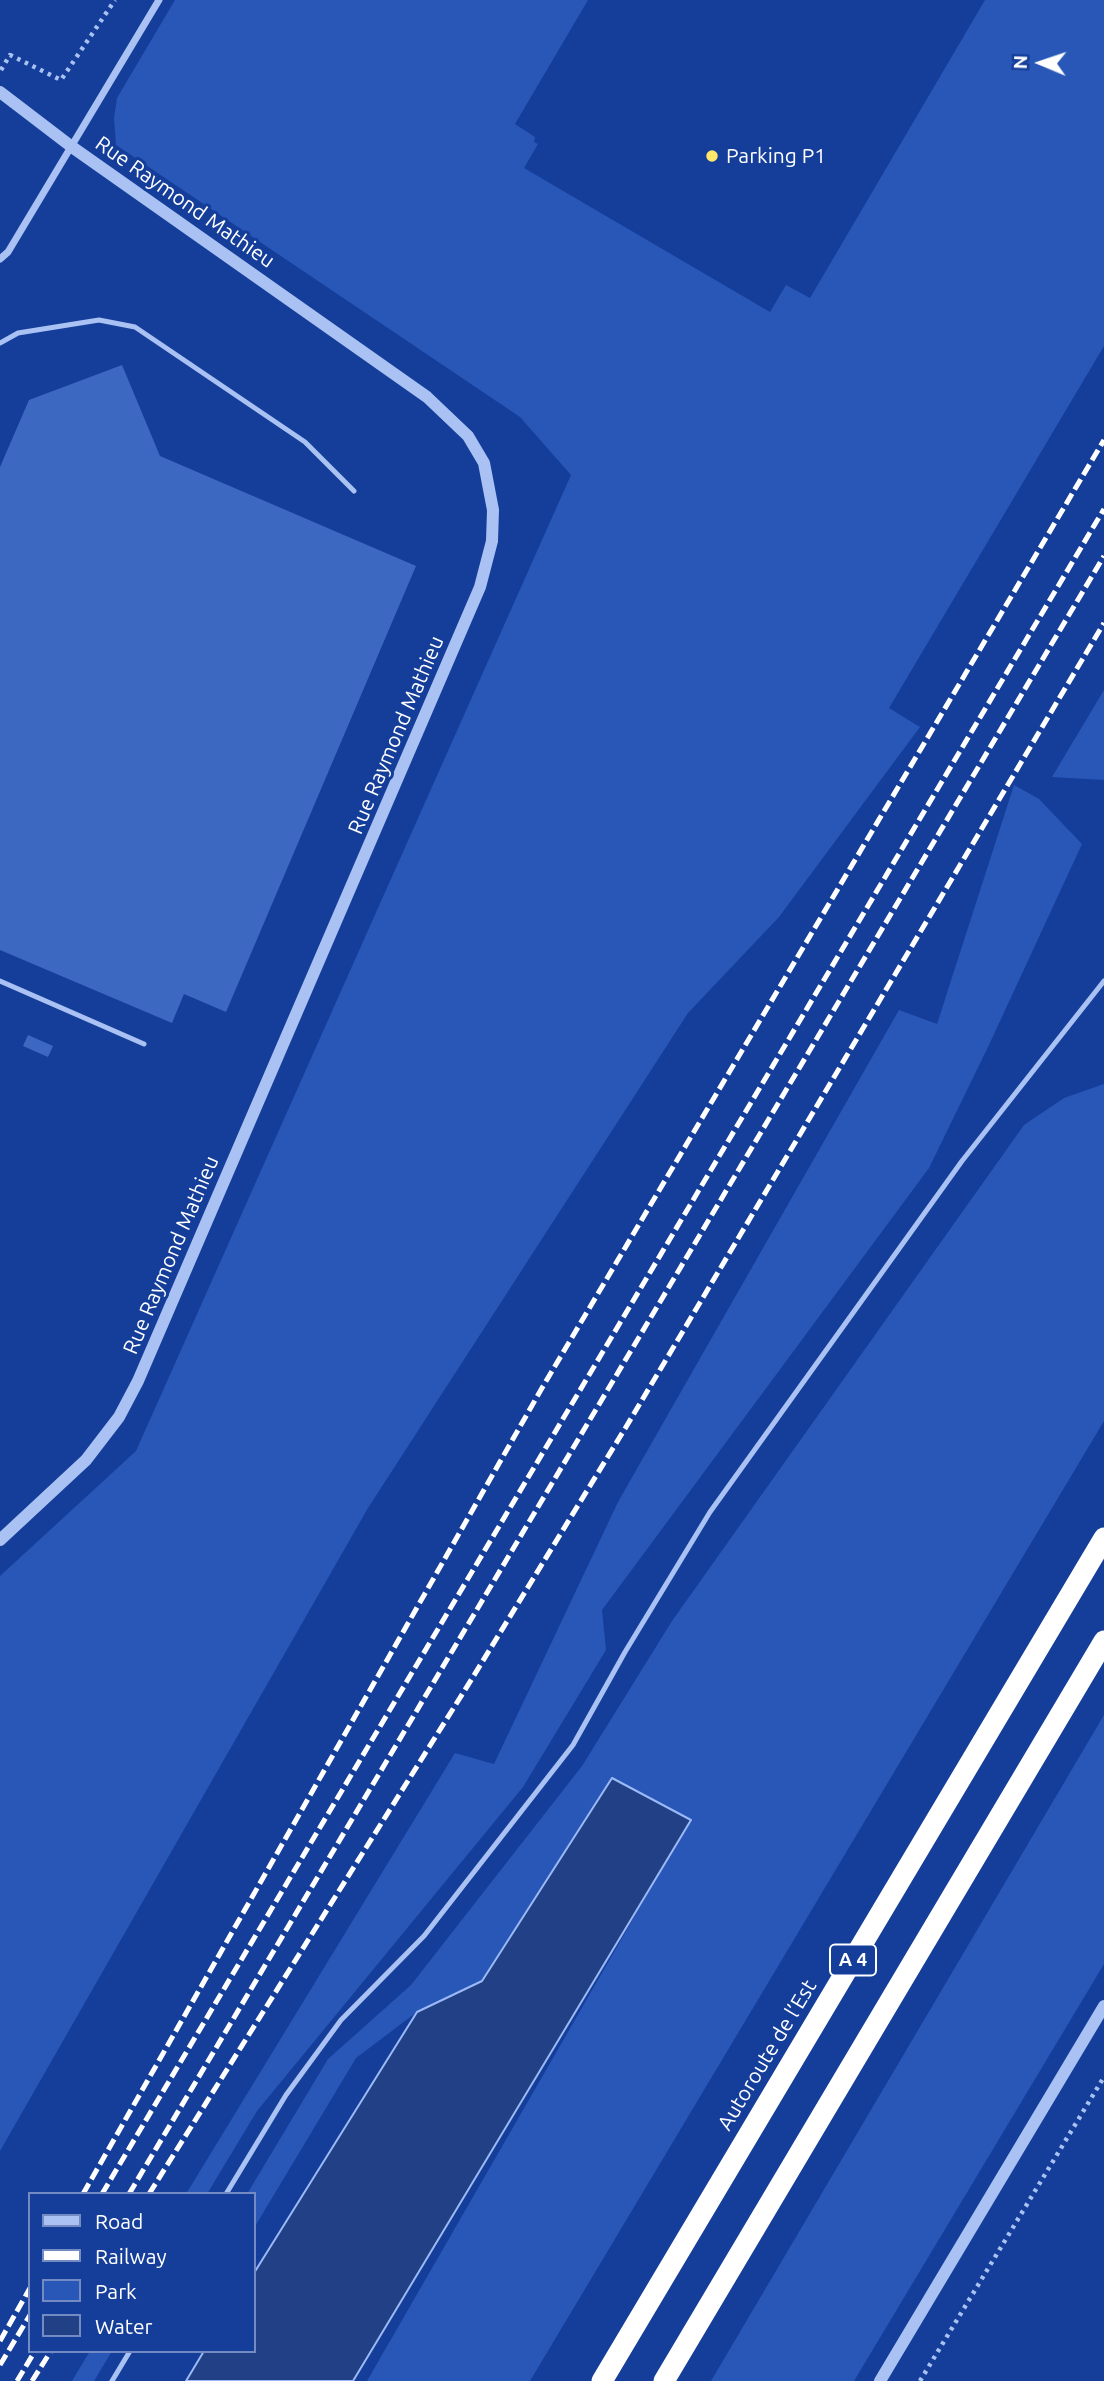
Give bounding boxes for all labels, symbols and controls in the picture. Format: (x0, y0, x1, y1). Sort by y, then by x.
north arrow (1006, 28, 1076, 98)
text: N (1009, 55, 1031, 70)
street label: Rue Raymond Mathieu (91, 131, 279, 273)
place label: Parking P1 (726, 143, 826, 169)
marker: Parking P1 (704, 148, 720, 164)
street label: Rue Raymond Mathieu (343, 632, 449, 838)
street label: Rue Raymond Mathieu (118, 1152, 224, 1358)
road number: A 4 (830, 1944, 876, 1976)
street label: Autoroute de l’Est (712, 1975, 822, 2135)
legend (28, 2192, 256, 2353)
text: Road (95, 2209, 143, 2233)
text: Railway (95, 2244, 167, 2268)
text: Park (95, 2279, 137, 2303)
text: Water (95, 2314, 153, 2338)

